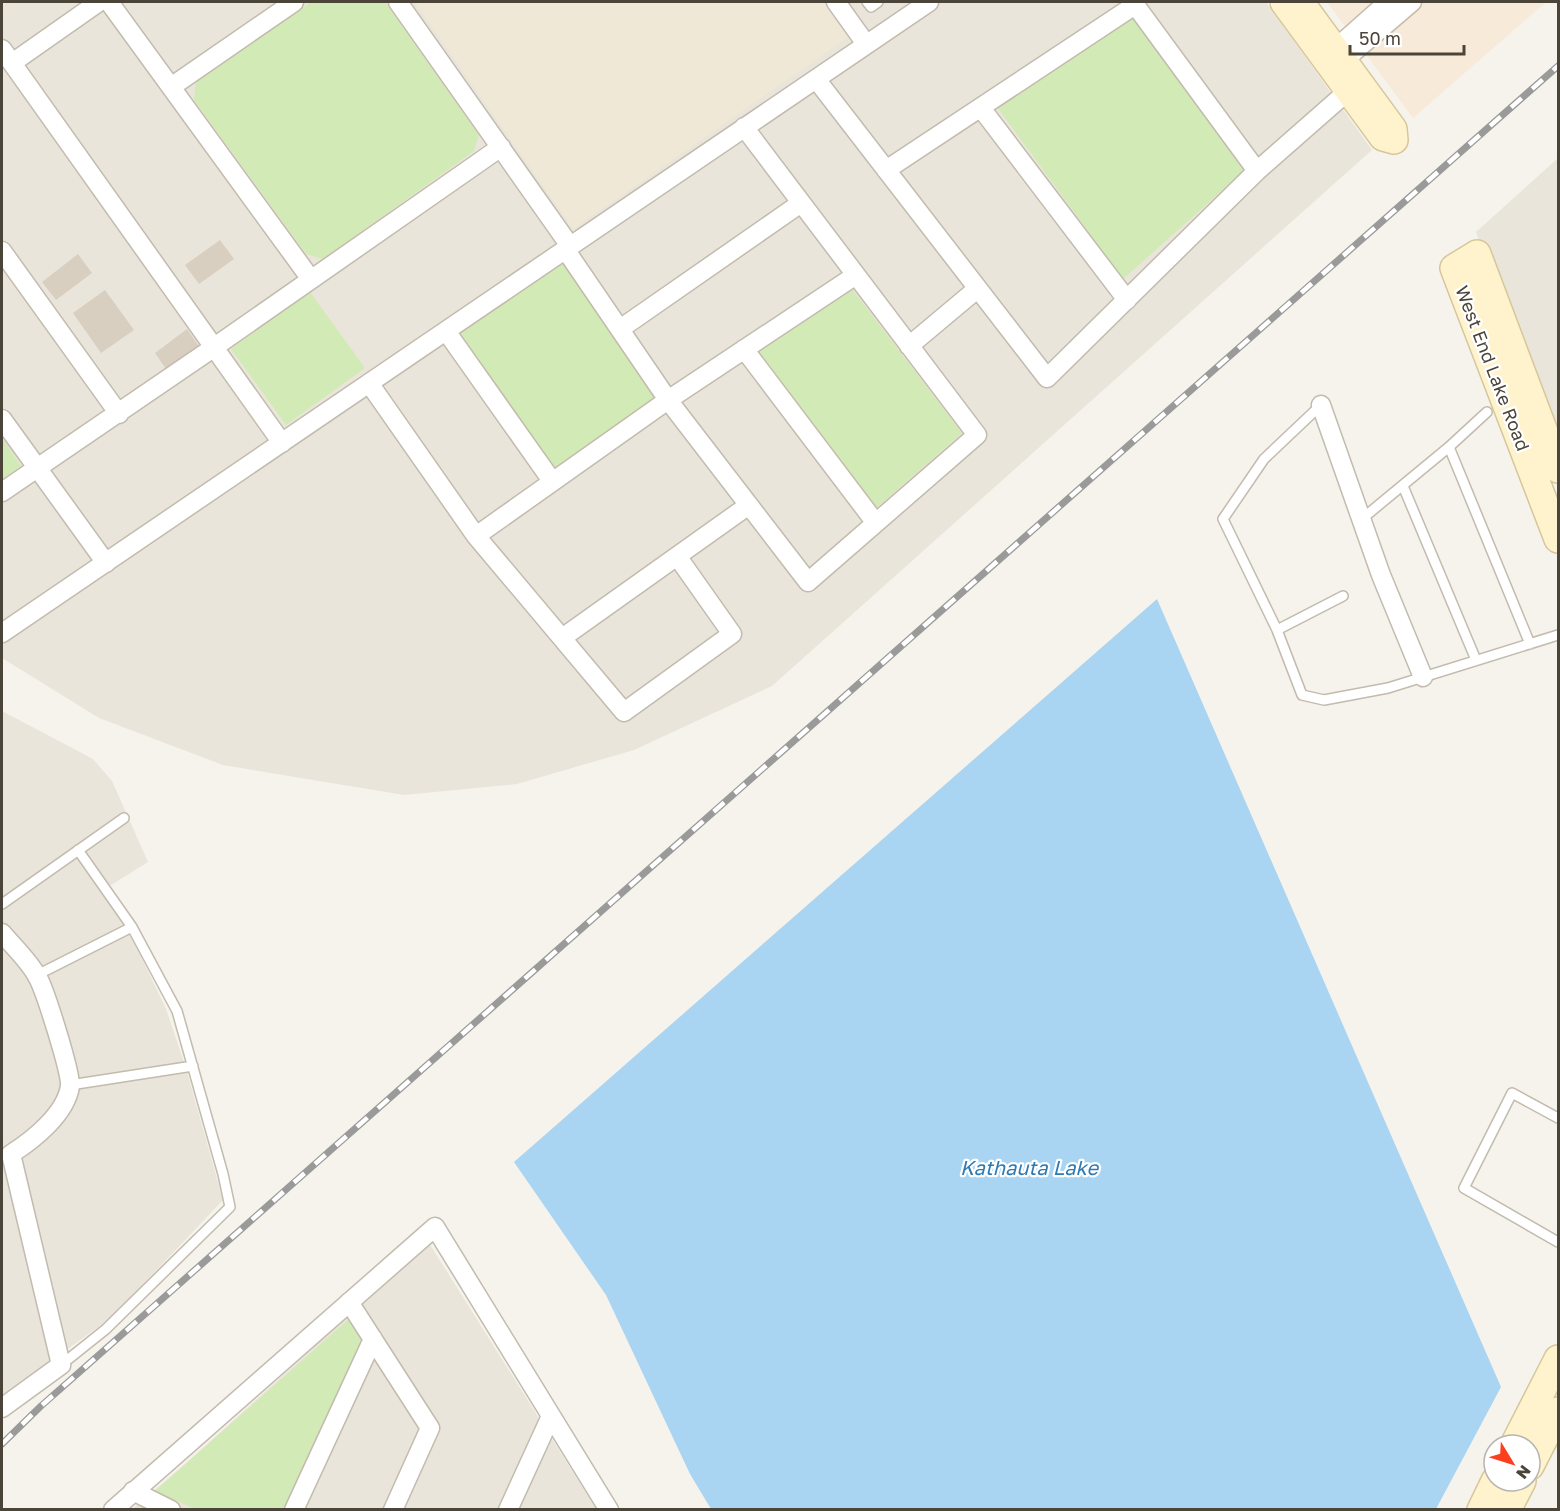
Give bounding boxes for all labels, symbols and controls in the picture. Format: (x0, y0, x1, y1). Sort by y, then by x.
scale bar (1350, 18, 1464, 56)
text: 50 m (1359, 27, 1401, 49)
street label: West End Lake Road (1451, 282, 1535, 454)
water label: Kathauta Lake (960, 1155, 1099, 1179)
north arrow (1482, 1433, 1542, 1493)
text: N (1512, 1461, 1535, 1483)

